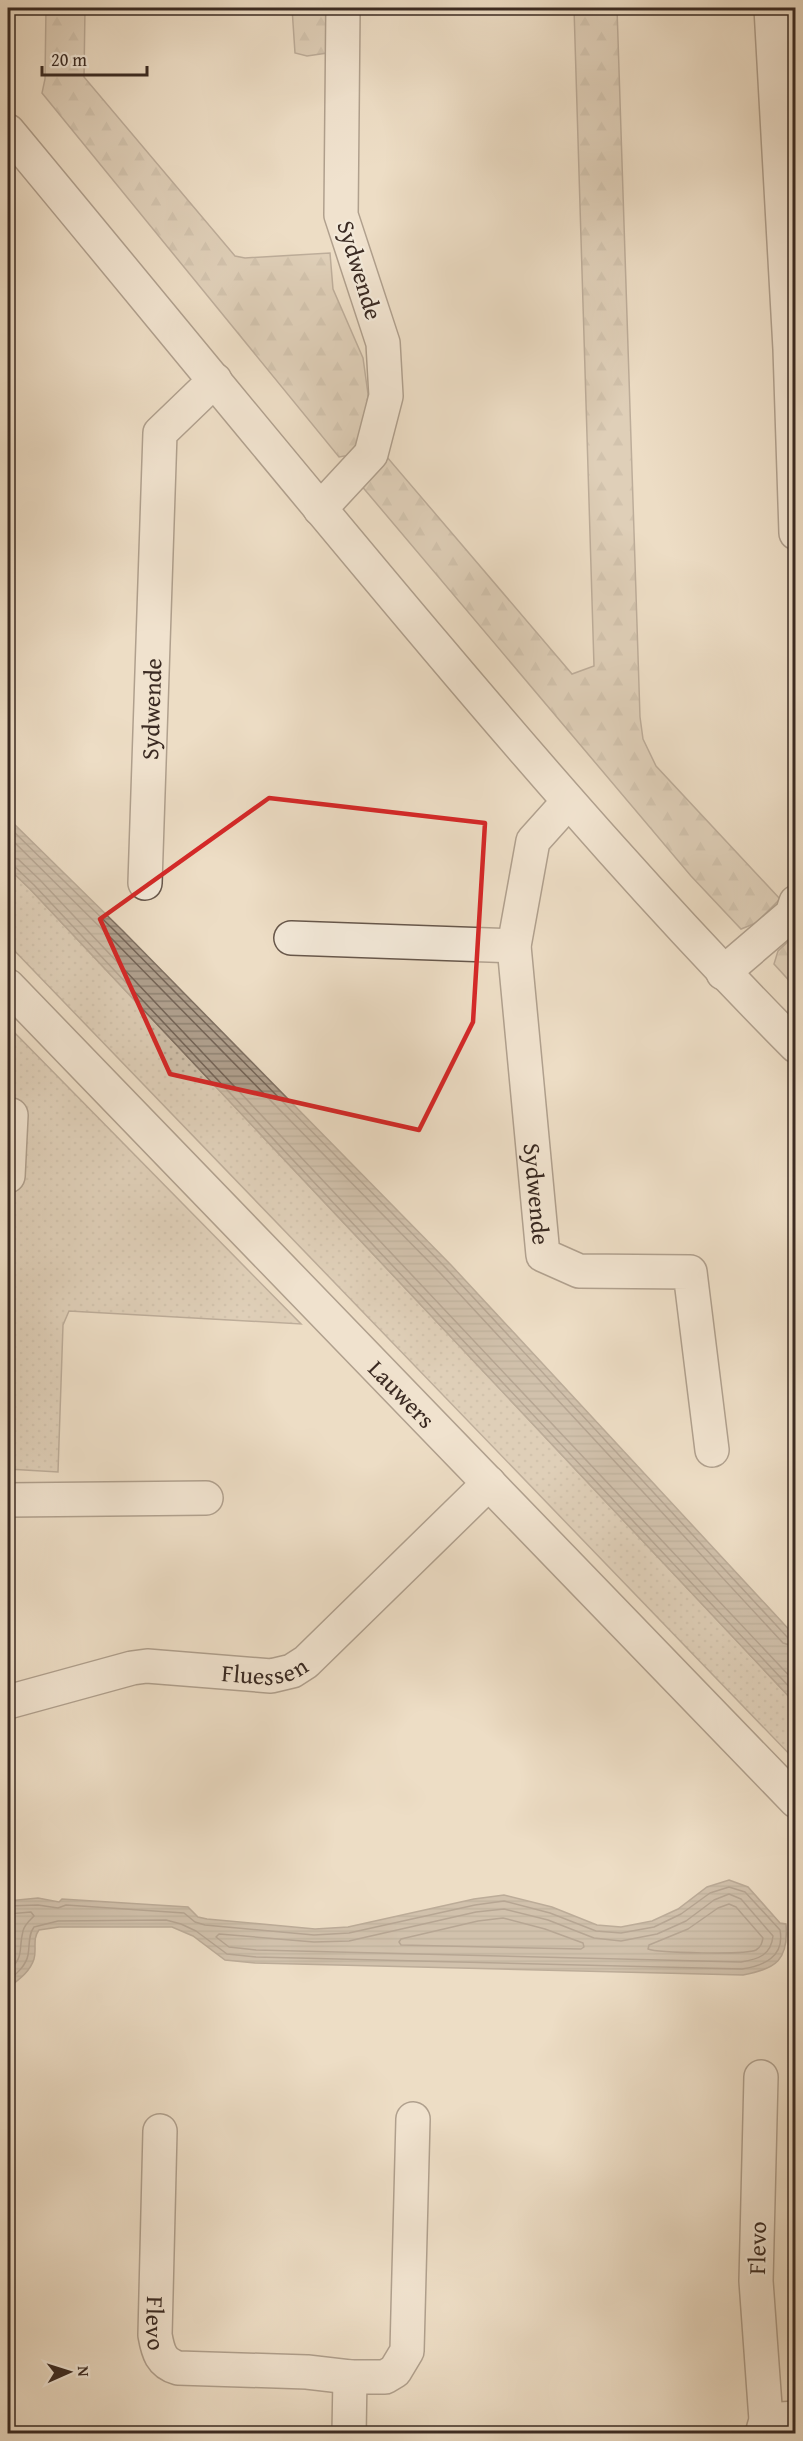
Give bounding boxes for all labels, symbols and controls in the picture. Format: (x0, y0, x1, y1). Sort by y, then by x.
scale bar (42, 39, 147, 77)
text: 20 m (51, 46, 87, 73)
street label: Sydwende (328, 216, 392, 324)
street label: Sydwende (132, 658, 170, 761)
street label: Sydwende (515, 1141, 559, 1246)
street label: Lauwers (361, 1352, 444, 1436)
street label: Fluessen (220, 1648, 315, 1694)
street label: Flevo (739, 2221, 775, 2275)
street label: Flevo (137, 2296, 175, 2354)
north arrow (39, 2342, 99, 2402)
text: N (72, 2365, 96, 2377)

